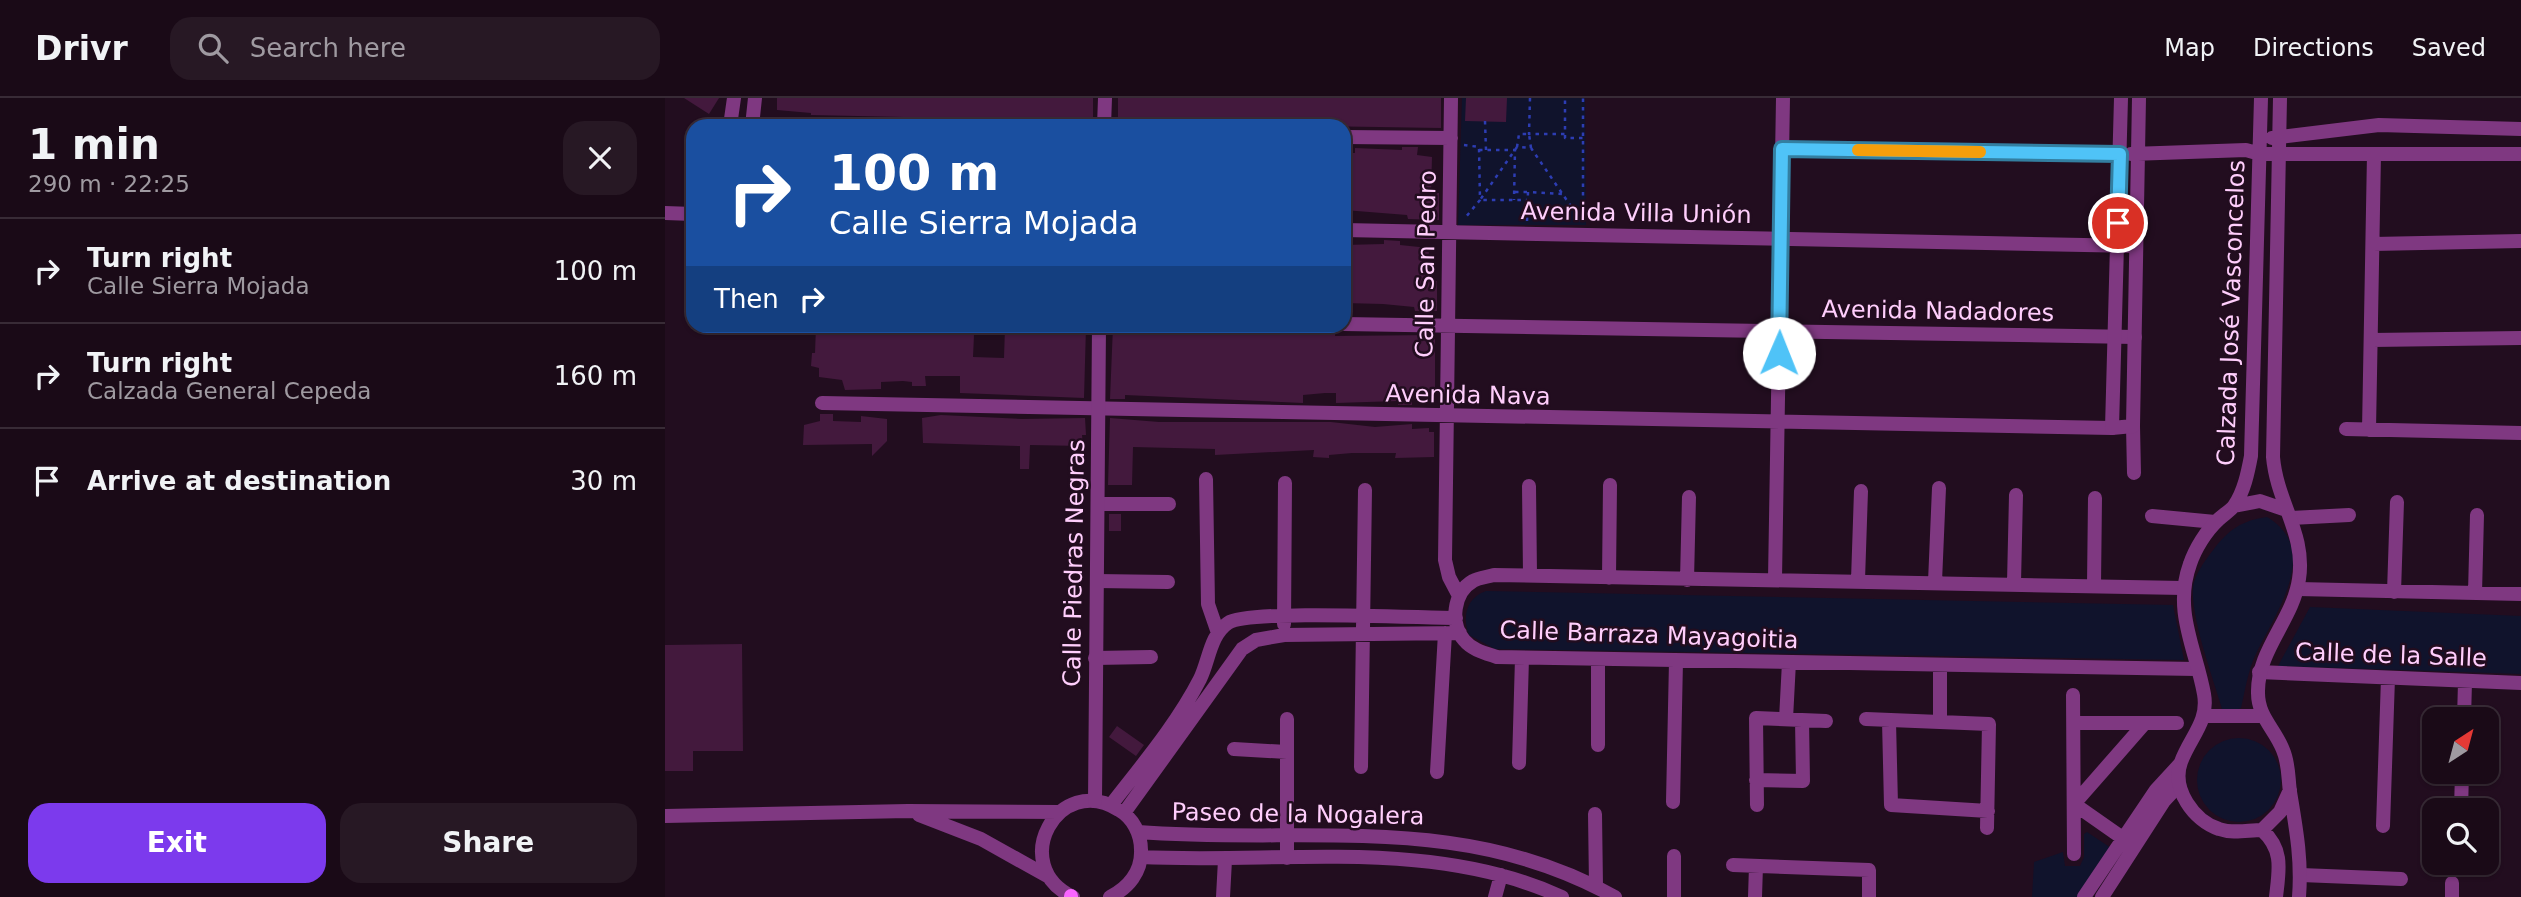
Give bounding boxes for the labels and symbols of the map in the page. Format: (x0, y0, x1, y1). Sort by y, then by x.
street label: Calzada José Vasconcelos (2212, 159, 2250, 467)
street label: Calle San Pedro (1410, 170, 1442, 358)
pin (2088, 193, 2148, 253)
street label: Avenida Villa Unión (1520, 197, 1752, 229)
street label: Avenida Nadadores (1821, 295, 2055, 327)
position arrow (1742, 316, 1816, 390)
street label: Avenida Nava (1385, 380, 1551, 410)
street label: Calle Piedras Negras (1058, 439, 1090, 687)
street label: Calle Barraza Mayagoitia (1499, 616, 1799, 654)
street label: Calle de la Salle (2295, 638, 2487, 672)
north arrow (2422, 707, 2499, 784)
street label: Paseo de la Nogalera (1171, 798, 1425, 830)

